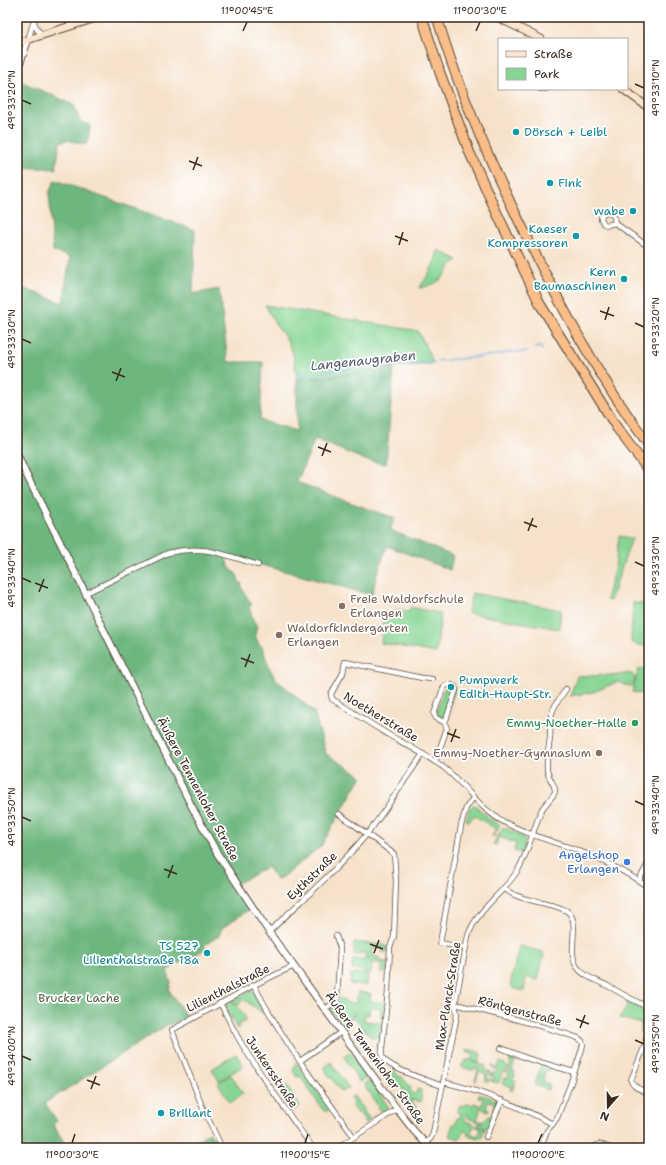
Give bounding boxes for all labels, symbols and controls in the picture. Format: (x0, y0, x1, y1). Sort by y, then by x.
text: 11°00'45"E (221, 4, 273, 17)
text: 11°00'30"E (453, 4, 507, 17)
legend (498, 38, 628, 90)
text: Straße (534, 46, 573, 62)
text: 49°33'10"N (649, 59, 662, 117)
text: Park (534, 66, 560, 82)
text: 49°33'20"N (5, 70, 18, 130)
place label: Dörsch + Leibl (524, 124, 607, 140)
marker: Dörsch + Leibl (511, 127, 521, 137)
place label: Fink (558, 175, 582, 191)
marker: Fink (545, 178, 555, 188)
place label: wabe (593, 203, 625, 219)
marker: wabe (628, 206, 638, 216)
place label: Kaeser Kompressoren (487, 221, 568, 251)
marker: Kaeser Kompressoren (571, 231, 581, 241)
place label: Kern Baumaschinen (534, 264, 616, 294)
marker: Kern Baumaschinen (619, 274, 629, 284)
text: 49°33'20"N (649, 297, 662, 357)
text: 49°33'30"N (5, 309, 18, 369)
water label: Langenaugraben (310, 347, 417, 374)
text: 49°33'30"N (649, 536, 662, 596)
text: 49°33'40"N (5, 548, 18, 608)
place label: Freie Waldorfschule Erlangen (350, 591, 464, 621)
marker: Freie Waldorfschule Erlangen (337, 601, 347, 611)
place label: Waldorfkindergarten Erlangen (287, 620, 408, 650)
marker: Waldorfkindergarten Erlangen (274, 630, 284, 640)
place label: Pumpwerk Edith-Haupt-Str. (459, 672, 552, 702)
marker: Pumpwerk Edith-Haupt-Str. (446, 682, 456, 692)
street label: Noetherstraße (341, 688, 422, 746)
street label: Äußere Tennenloher Straße (153, 714, 243, 864)
place label: Emmy-Noether-Halle (506, 715, 627, 731)
marker: Emmy-Noether-Halle (630, 718, 640, 728)
place label: Emmy-Noether-Gymnasium (433, 745, 591, 761)
marker: Emmy-Noether-Gymnasium (594, 748, 604, 758)
text: 49°33'40"N (649, 775, 662, 835)
text: 49°33'50"N (5, 787, 18, 847)
place label: Angelshop Erlangen (558, 847, 619, 877)
street label: Eythstraße (283, 848, 341, 904)
marker: Angelshop Erlangen (622, 857, 632, 867)
place label: TS 527 Lilienthalstraße 18a (83, 938, 200, 968)
street label: Max-Planck-Straße (431, 940, 465, 1052)
marker: TS 527 Lilienthalstraße 18a (202, 948, 212, 958)
street label: Lilienthalstraße (184, 960, 273, 1016)
street label: Äußere Tennenloher Straße (321, 988, 429, 1128)
park label: Brucker Lache (38, 990, 120, 1006)
street label: Röntgenstraße (476, 992, 564, 1030)
text: 49°33'50"N (649, 1014, 662, 1074)
text: 49°34'00"N (5, 1026, 18, 1086)
street label: Junkersstraße (242, 1033, 302, 1111)
north arrow (588, 1087, 628, 1127)
place label: Brillant (169, 1105, 212, 1121)
text: N (598, 1107, 611, 1124)
marker: Brillant (156, 1108, 166, 1118)
text: 11°00'30"E (45, 1148, 99, 1161)
text: 11°00'15"E (280, 1148, 330, 1161)
text: 11°00'00"E (511, 1148, 565, 1161)

